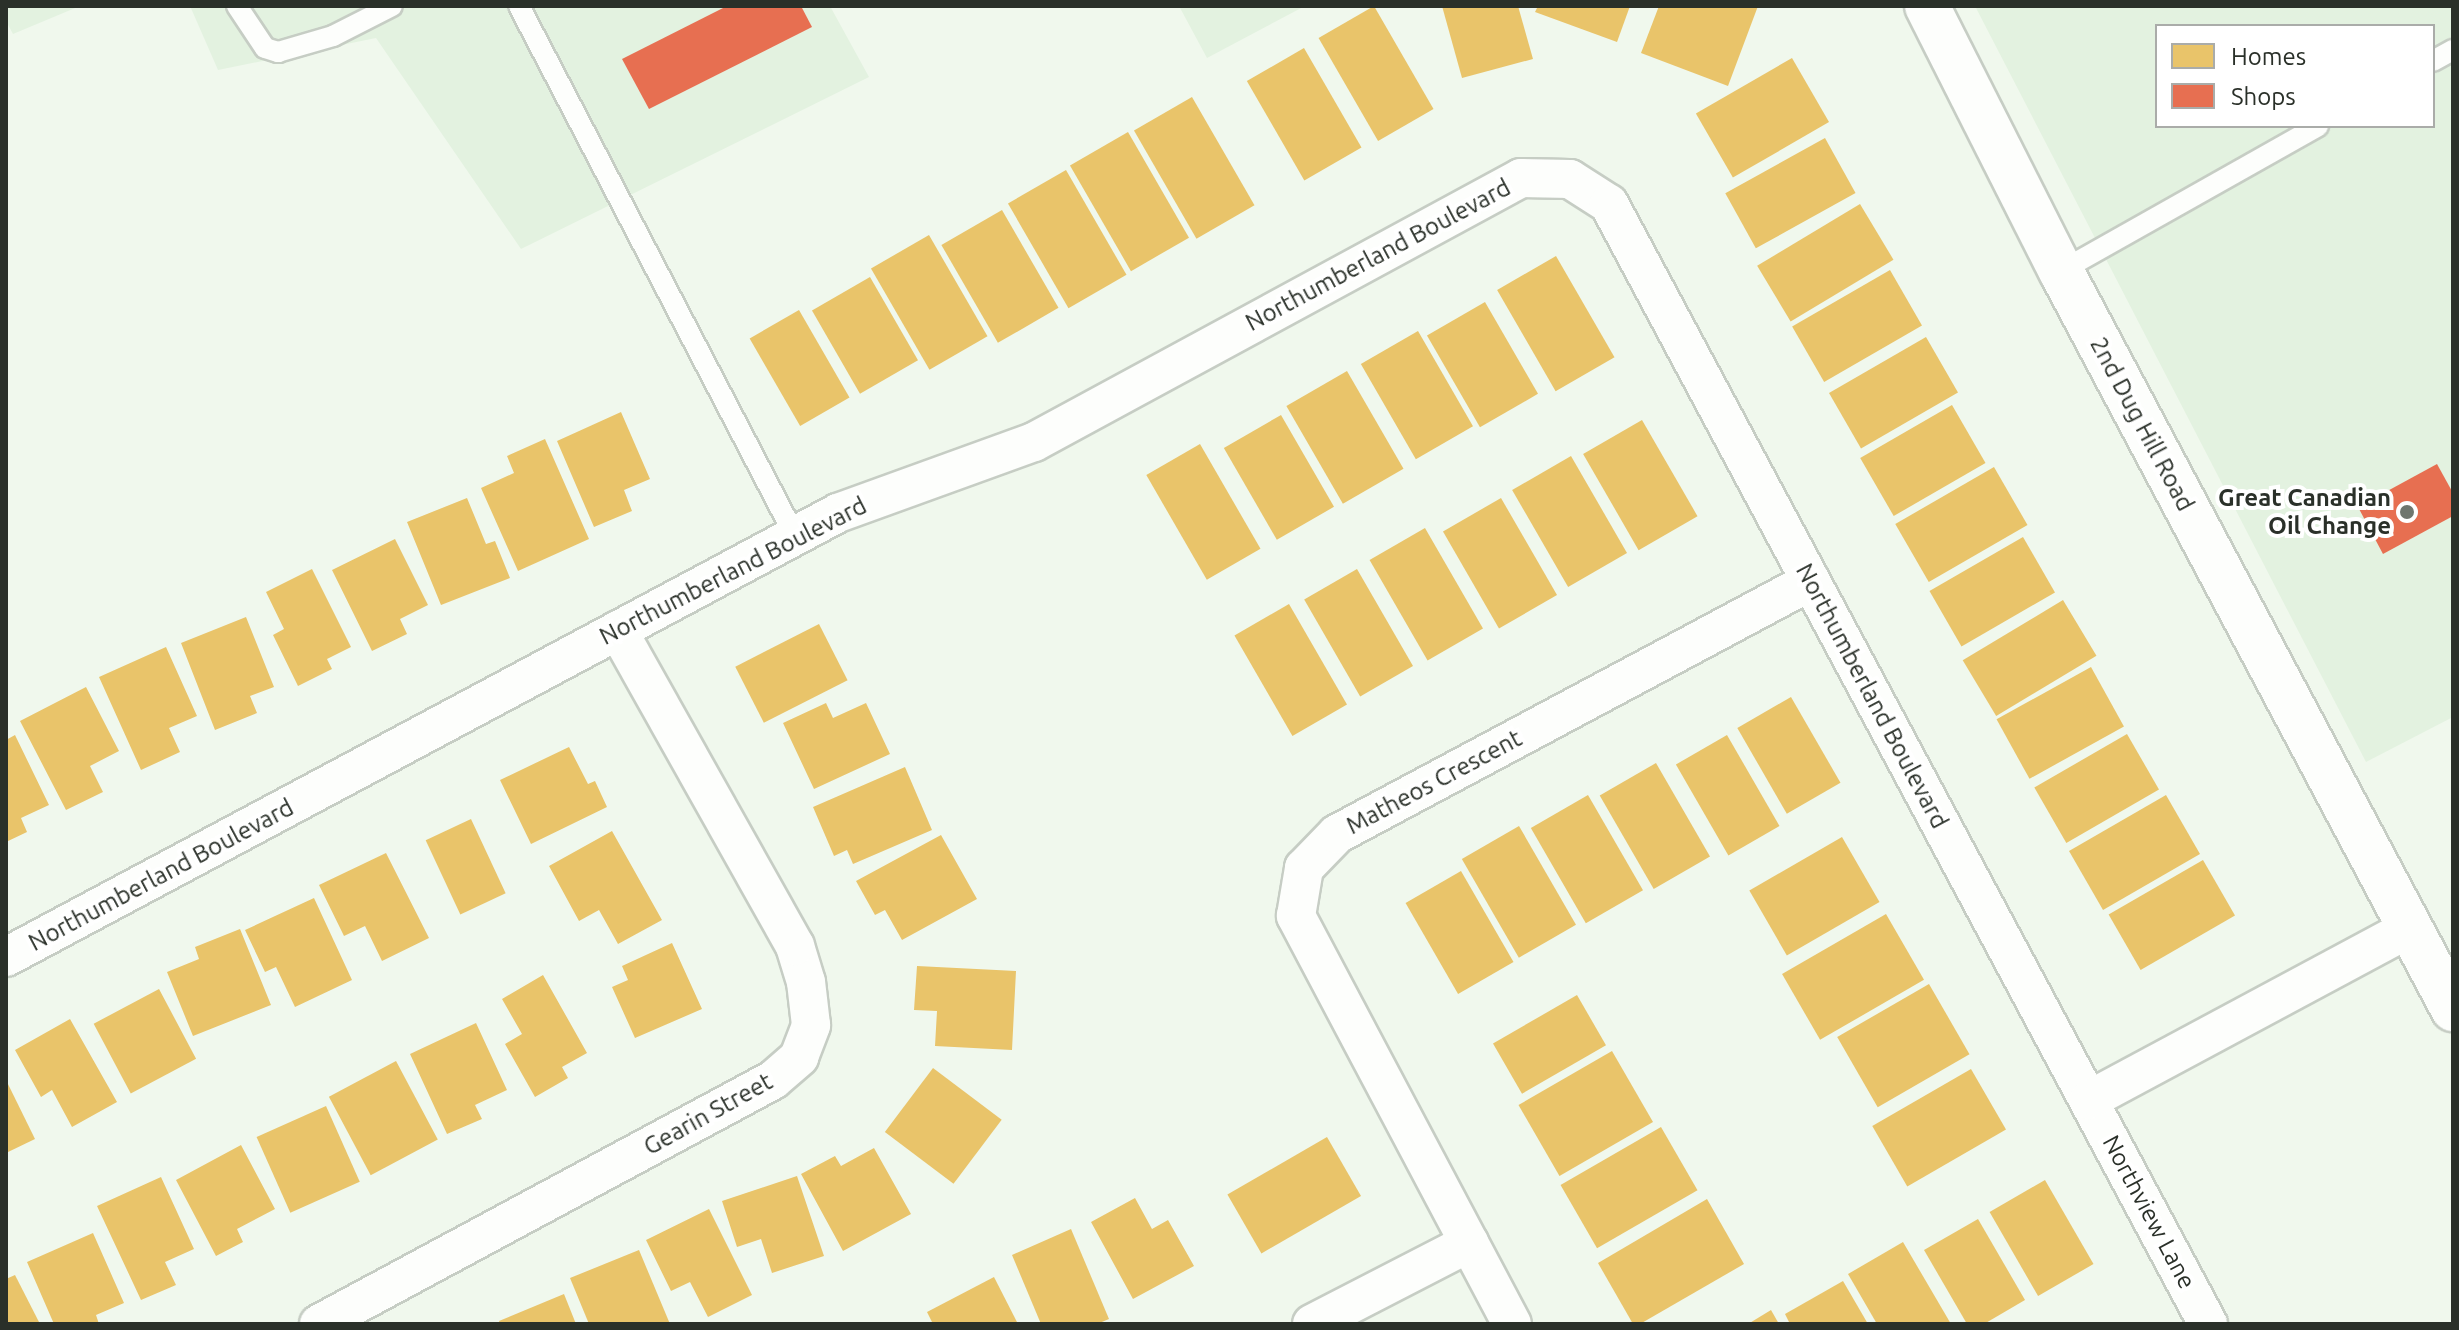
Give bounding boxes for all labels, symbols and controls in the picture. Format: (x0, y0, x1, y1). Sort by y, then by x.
legend (2155, 24, 2435, 128)
text: Homes (2231, 43, 2306, 70)
text: Shops (2231, 83, 2296, 110)
street label: Northumberland Boulevard (1241, 173, 1515, 337)
street label: 2nd Dug Hill Road (2084, 332, 2200, 516)
place label: Great Canadian Oil Change (2218, 484, 2391, 540)
street label: Northumberland Boulevard (595, 491, 871, 651)
marker: Great Canadian Oil Change (2398, 503, 2416, 521)
street label: Northumberland Boulevard (1790, 559, 1954, 833)
street label: Matheos Crescent (1341, 724, 1527, 840)
street label: Northumberland Boulevard (24, 793, 298, 957)
street label: Gearin Street (639, 1067, 777, 1161)
street label: Northview Lane (2096, 1130, 2202, 1294)

